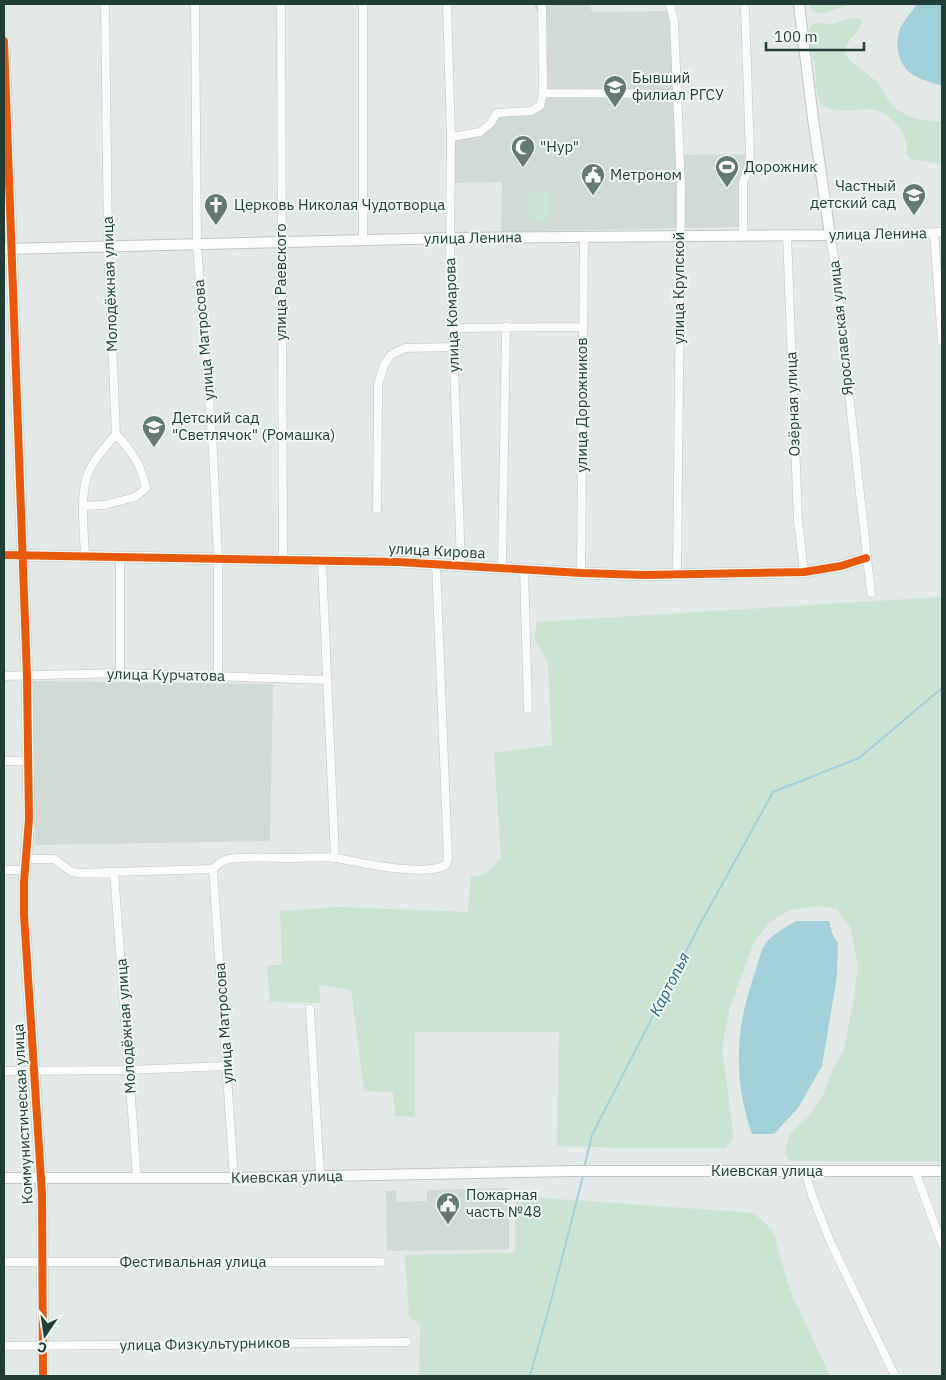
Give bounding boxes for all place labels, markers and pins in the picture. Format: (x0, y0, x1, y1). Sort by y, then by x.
place label: Бывший филиал РГСУ (632, 68, 724, 104)
school or university icon: Бывший филиал РГСУ (602, 74, 628, 108)
mosque icon: "Нур" (510, 134, 536, 168)
place label: "Нур" (540, 137, 579, 156)
sports icon: Дорожник (714, 154, 740, 188)
place label: Дорожник (744, 157, 818, 176)
public building icon: Метроном (580, 162, 606, 196)
place label: Метроном (610, 165, 682, 184)
place label: Частный детский сад (810, 176, 896, 212)
school or university icon: Частный детский сад (901, 182, 927, 216)
church icon: Церковь Николая Чудотворца (203, 192, 229, 226)
place label: Церковь Николая Чудотворца (234, 195, 445, 214)
place label: Детский сад "Светлячок" (Ромашка) (172, 408, 335, 444)
school or university icon: Детский сад "Светлячок" (Ромашка) (141, 414, 167, 448)
place label: Пожарная часть №48 (466, 1185, 542, 1221)
public building icon: Пожарная часть №48 (435, 1191, 461, 1225)

